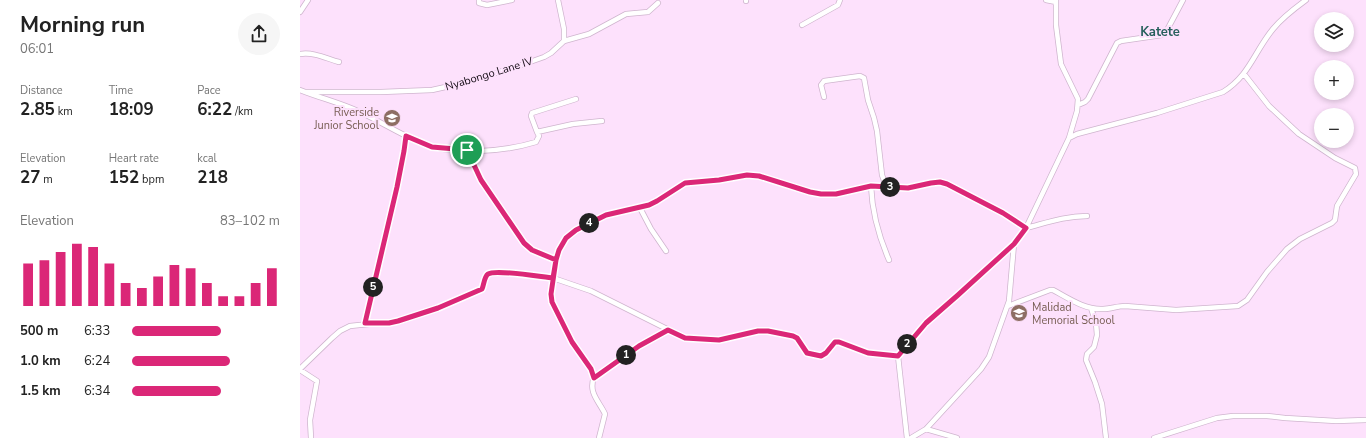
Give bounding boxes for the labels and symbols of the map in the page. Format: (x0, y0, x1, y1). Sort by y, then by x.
district label: Katete (1140, 23, 1180, 41)
street label: Nyabongo Lane IV (443, 53, 535, 94)
place label: Riverside Junior School (313, 105, 380, 133)
school or university icon: Riverside Junior School (382, 108, 402, 128)
pin (450, 133, 484, 167)
pin: 3 (880, 177, 900, 197)
pin: 4 (579, 213, 599, 233)
pin: 5 (363, 277, 383, 297)
place label: Malidad Memorial School (1032, 300, 1116, 328)
school or university icon: Malidad Memorial School (1009, 303, 1029, 323)
pin: 2 (897, 334, 917, 354)
pin: 1 (616, 345, 636, 365)

